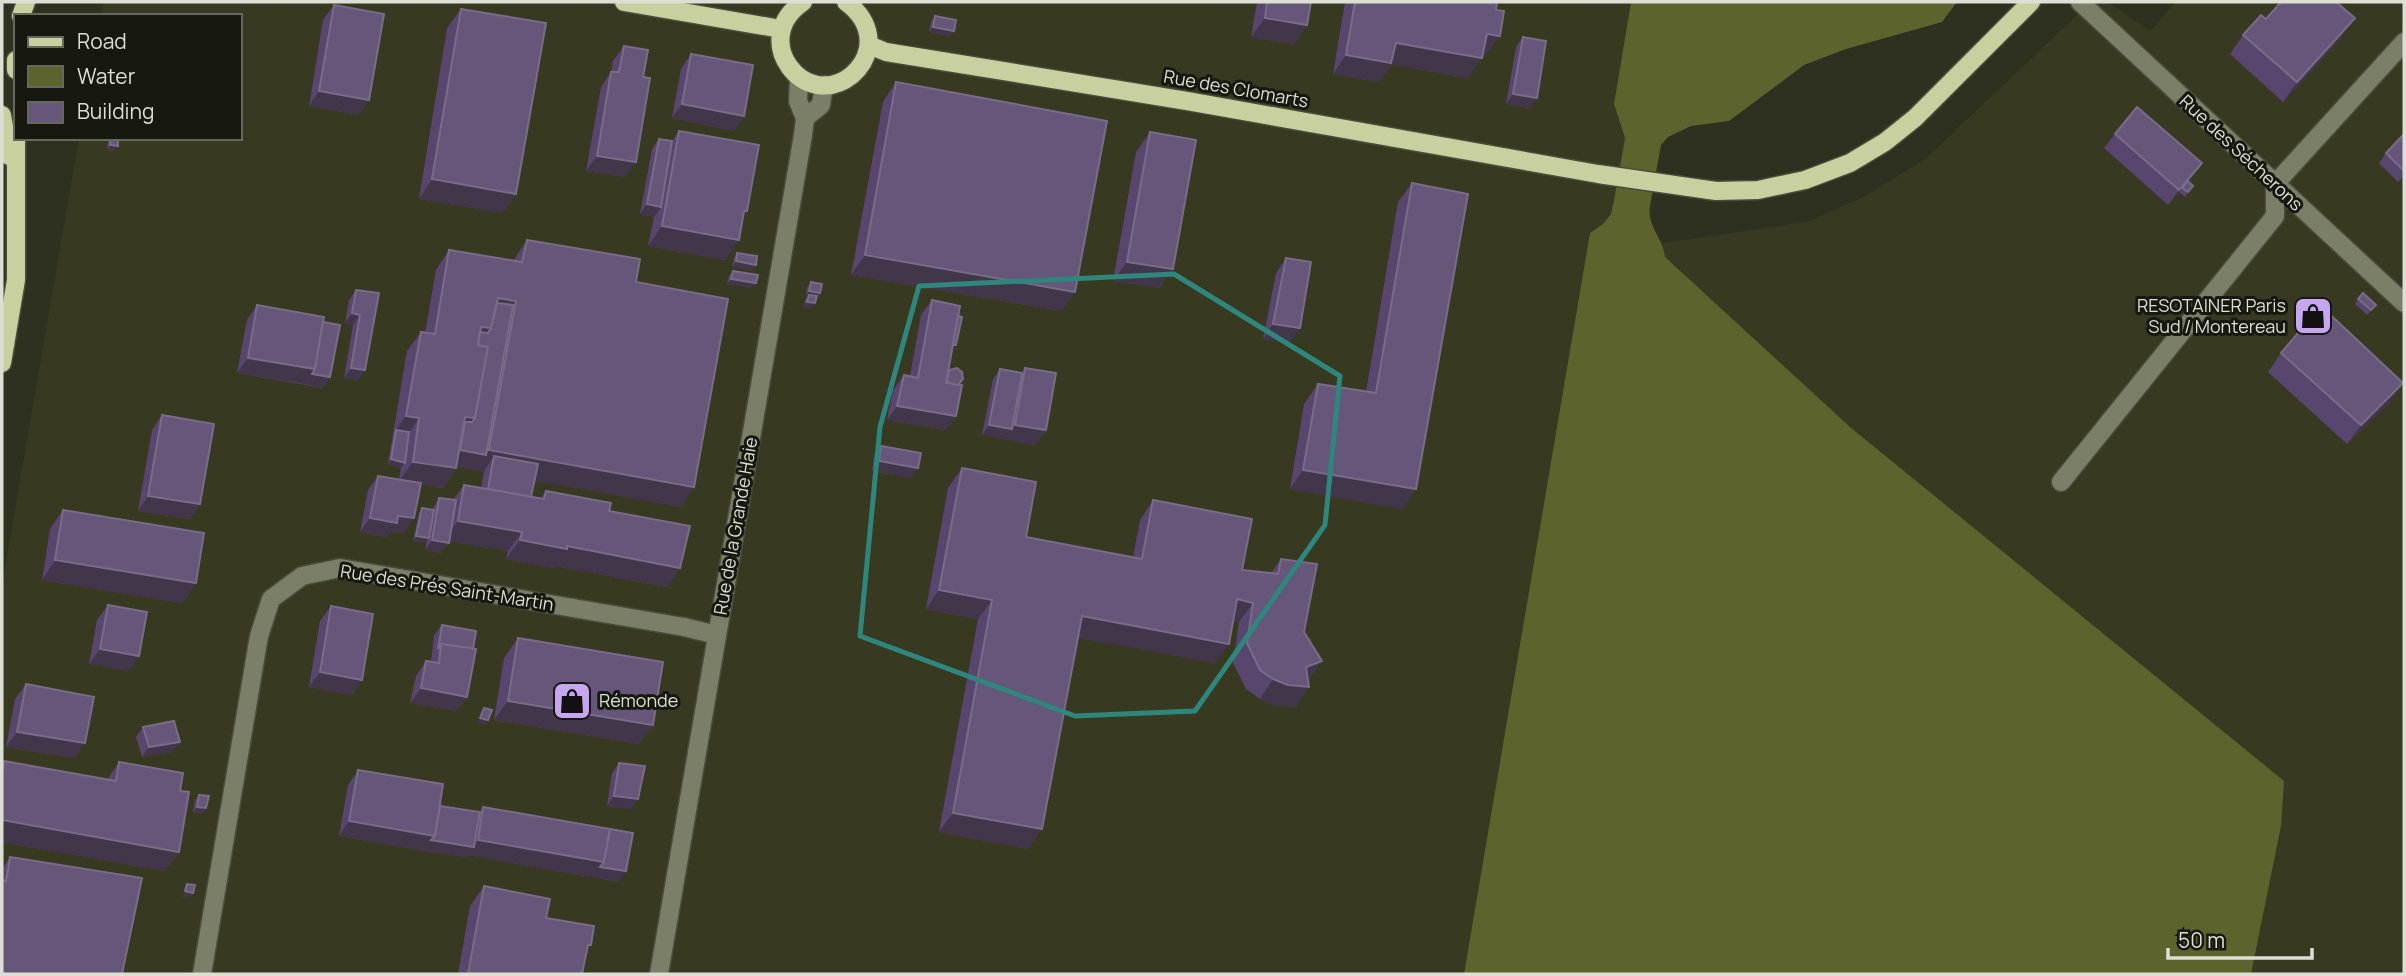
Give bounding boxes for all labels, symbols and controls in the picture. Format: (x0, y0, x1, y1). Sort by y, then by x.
legend (14, 14, 242, 140)
text: Road (77, 27, 127, 55)
text: Water (77, 62, 136, 90)
street label: Rue des Clomarts (1162, 63, 1310, 113)
street label: Rue des Sécherons (2175, 89, 2308, 216)
text: Building (77, 97, 154, 125)
place label: RESOTAINER Paris Sud / Montereau (2137, 293, 2286, 338)
shop icon: RESOTAINER Paris Sud / Montereau (2292, 295, 2334, 337)
street label: Rue de la Grande Haie (708, 435, 762, 617)
street label: Rue des Prés Saint-Martin (339, 558, 556, 616)
shop icon: Rémonde (551, 680, 593, 722)
place label: Rémonde (599, 688, 678, 712)
scale bar (2168, 916, 2312, 960)
text: 50 m (2178, 926, 2225, 954)

